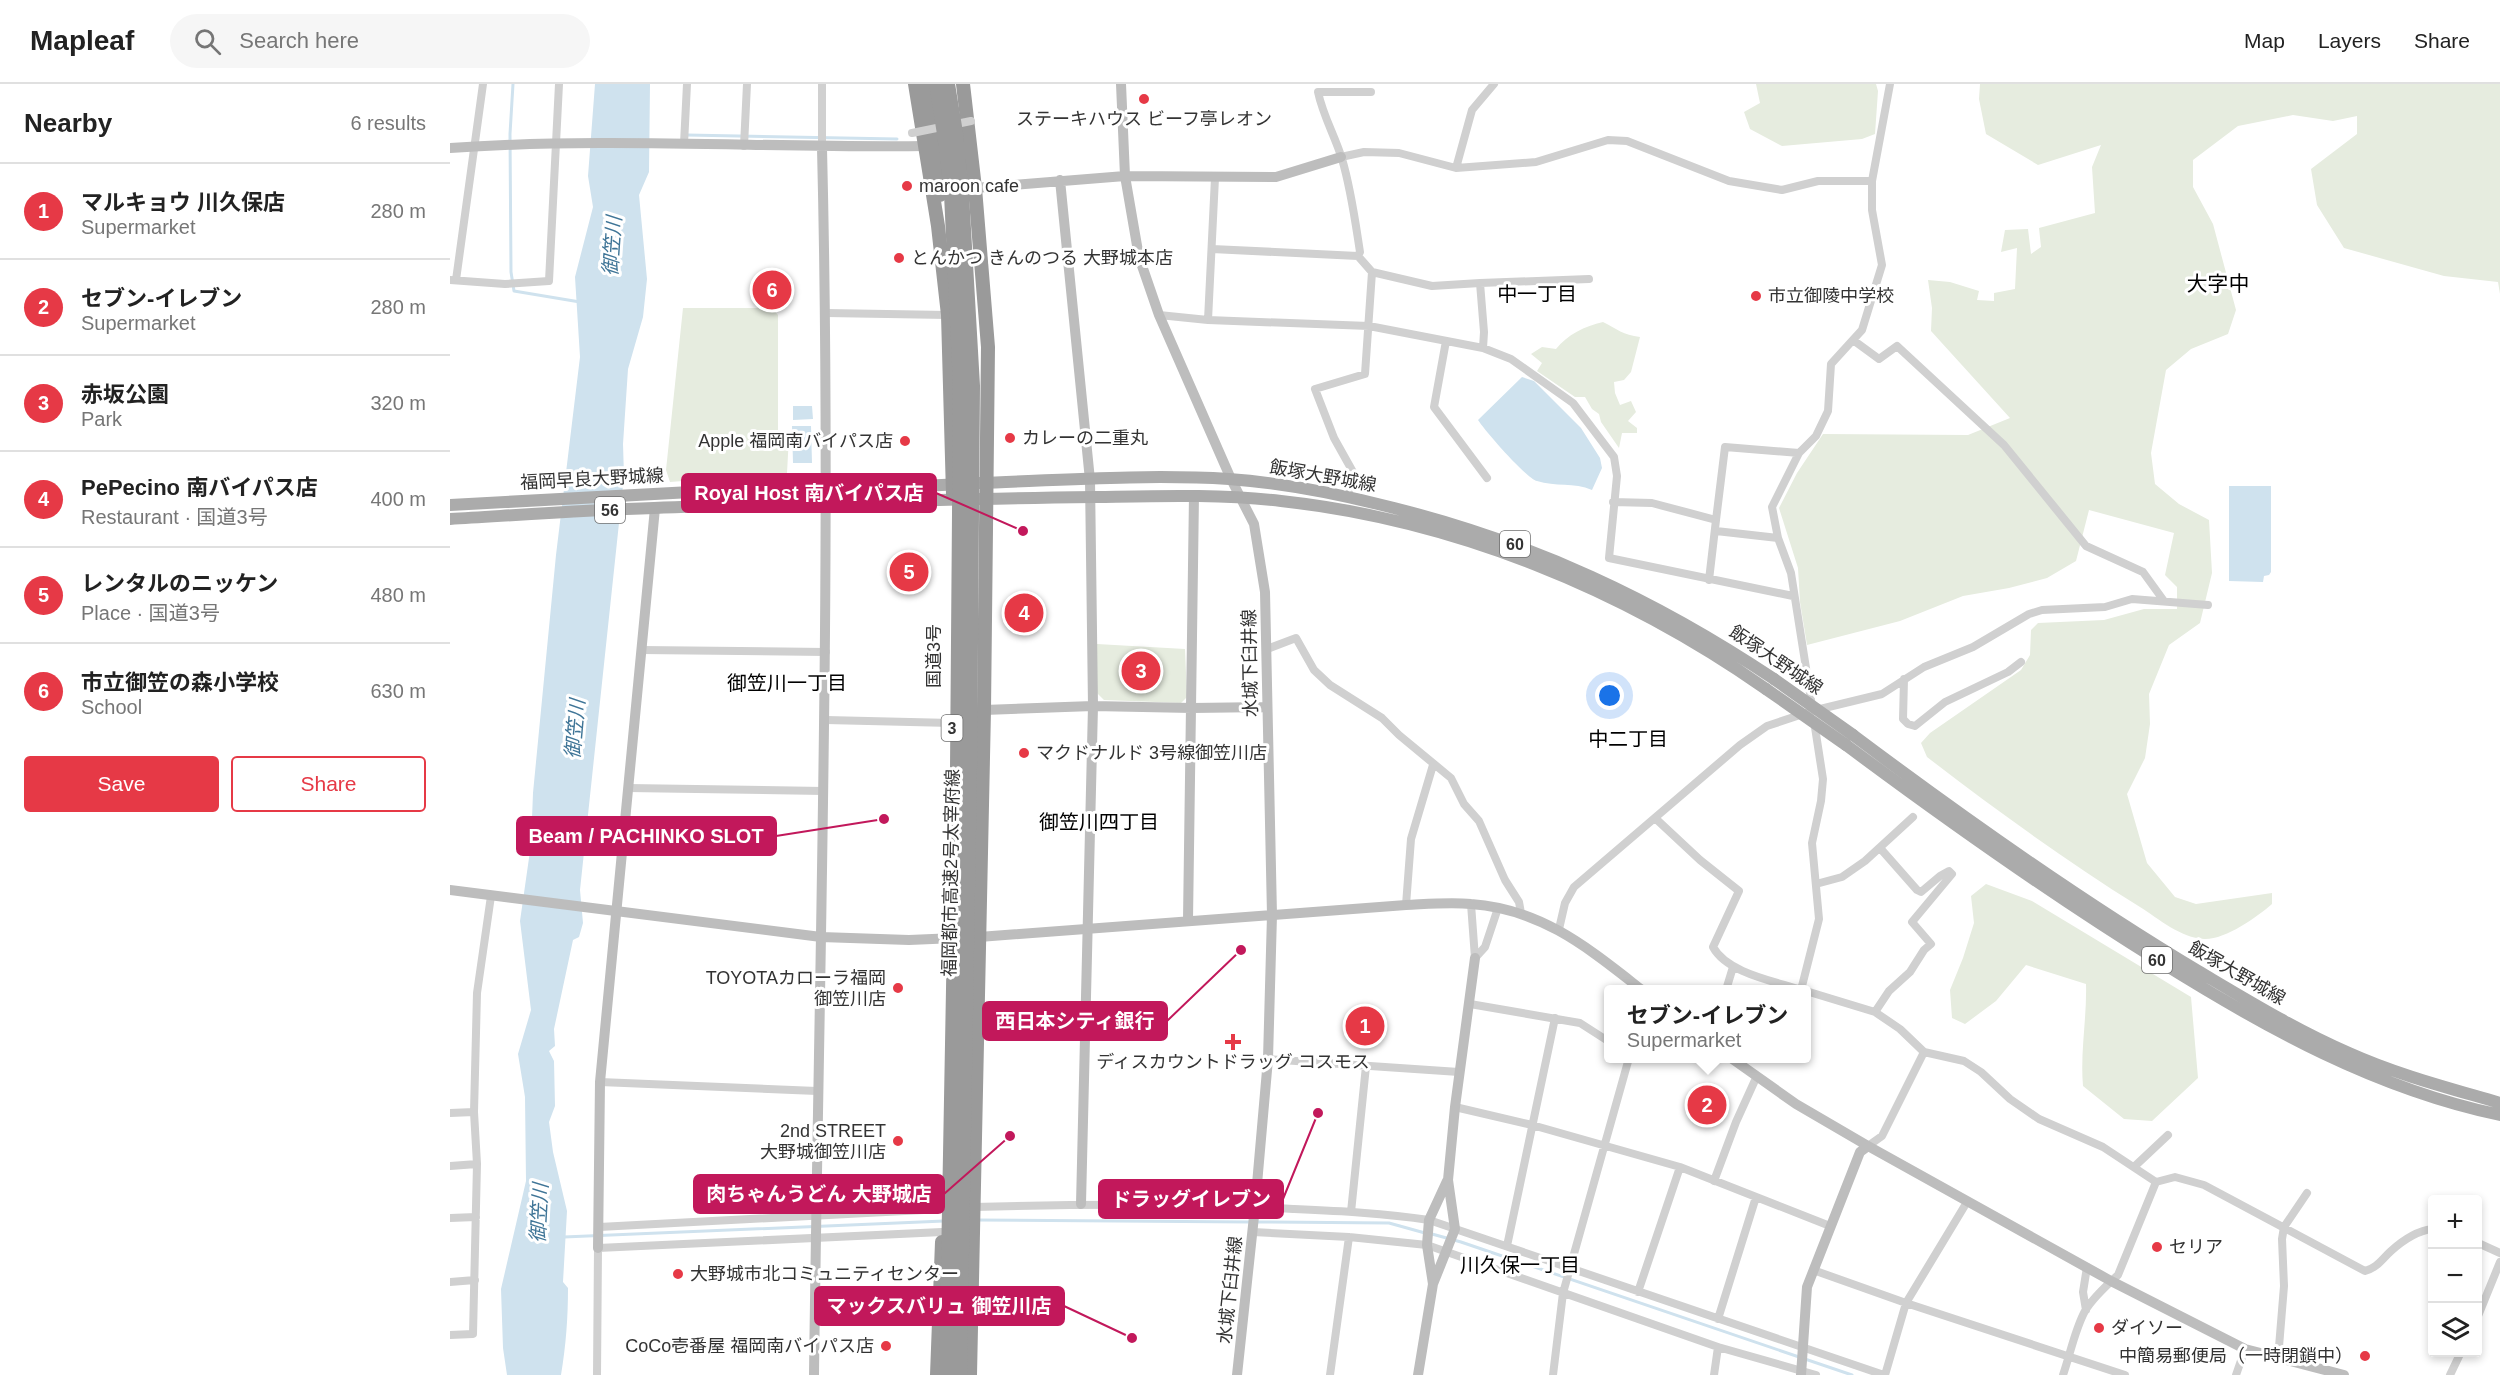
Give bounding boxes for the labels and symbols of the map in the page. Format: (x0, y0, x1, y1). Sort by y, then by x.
marker: ステーキハウス ビーフ亭レオン (1137, 92, 1151, 106)
place label: ステーキハウス ビーフ亭レオン (1016, 109, 1272, 129)
place label: maroon cafe (919, 176, 1019, 196)
marker: maroon cafe (900, 179, 914, 193)
water label: 御笠川 (599, 213, 625, 277)
place label: とんかつ きんのつる 大野城本店 (911, 248, 1173, 268)
marker: とんかつ きんのつる 大野城本店 (892, 251, 906, 265)
pin: 6 (752, 268, 792, 312)
district label: 大字中 (2187, 272, 2250, 295)
district label: 中一丁目 (1497, 283, 1577, 305)
place label: 市立御陵中学校 (1768, 286, 1894, 306)
marker: 市立御陵中学校 (1749, 289, 1763, 303)
place label: カレーの二重丸 (1022, 428, 1148, 448)
place label: Apple 福岡南バイパス店 (698, 431, 893, 451)
marker: カレーの二重丸 (1003, 431, 1017, 445)
marker: Apple 福岡南バイパス店 (898, 434, 912, 448)
street label: 飯塚大野城線 (1268, 457, 1378, 495)
street label: 福岡早良大野城線 (520, 465, 664, 493)
callout: Royal Host 南バイパス店 (682, 474, 936, 512)
text: Royal Host 南バイパス店 (694, 482, 924, 504)
road number: 56 (595, 497, 625, 523)
road number: 60 (1500, 531, 1530, 557)
pin: 5 (890, 550, 928, 594)
pin: 4 (1004, 590, 1044, 636)
street label: 水城下臼井線 (1239, 609, 1261, 717)
street label: 飯塚大野城線 (1726, 622, 1826, 698)
street label: 国道3号 (924, 624, 944, 688)
pin: 3 (1122, 648, 1160, 694)
district label: 御笠川一丁目 (727, 672, 847, 694)
your location (1595, 681, 1624, 710)
water label: 御笠川 (561, 696, 589, 760)
road number: 3 (942, 715, 962, 741)
district label: 中二丁目 (1588, 728, 1668, 750)
place label: マクドナルド 3号線御笠川店 (1036, 743, 1267, 763)
marker: マクドナルド 3号線御笠川店 (1017, 746, 1031, 760)
street label: 福岡都市高速2号太宰府線 (939, 769, 963, 977)
district label: 御笠川四丁目 (1039, 811, 1159, 833)
callout: Beam / PACHINKO SLOT (517, 817, 776, 855)
text: Beam / PACHINKO SLOT (528, 825, 764, 847)
street label: 飯塚大野城線 (2185, 937, 2289, 1009)
road number: 60 (2142, 947, 2172, 973)
place label: TOYOTAカローラ福岡 御笠川店 (706, 968, 886, 1009)
marker: TOYOTAカローラ福岡 御笠川店 (891, 981, 905, 995)
callout: 西日本シティ銀行 (983, 1002, 1167, 1040)
pin: 1 (1346, 1004, 1384, 1048)
text: 西日本シティ銀行 (996, 1010, 1154, 1032)
marker: ディスカウントドラッグ コスモス (1226, 1035, 1240, 1049)
place label: ディスカウントドラッグ コスモス (1096, 1052, 1370, 1072)
pin: 2 (1688, 1082, 1726, 1128)
place label: 2nd STREET 大野城御笠川店 (760, 1121, 886, 1162)
marker: 2nd STREET 大野城御笠川店 (891, 1134, 905, 1148)
callout: 肉ちゃんうどん 大野城店 (694, 1175, 944, 1213)
water label: 御笠川 (526, 1180, 552, 1244)
callout: ドラッグイレブン (1099, 1180, 1283, 1218)
text: 肉ちゃんうどん 大野城店 (706, 1183, 932, 1205)
text: ドラッグイレブン (1111, 1188, 1271, 1210)
street label: 水城下臼井線 (1214, 1235, 1246, 1345)
place label: セリア (2169, 1237, 2223, 1257)
marker: セリア (2150, 1240, 2164, 1254)
district label: 川久保一丁目 (1460, 1254, 1580, 1276)
place label: 大野城市北コミュニティセンター (690, 1264, 959, 1284)
marker: 大野城市北コミュニティセンター (671, 1267, 685, 1281)
callout: マックスバリュ 御笠川店 (815, 1287, 1064, 1325)
text: マックスバリュ 御笠川店 (827, 1295, 1051, 1317)
place label: ダイソー (2111, 1318, 2183, 1338)
marker: ダイソー (2092, 1321, 2106, 1335)
place label: CoCo壱番屋 福岡南バイパス店 (625, 1336, 874, 1356)
marker: CoCo壱番屋 福岡南バイパス店 (879, 1339, 893, 1353)
place label: 中簡易郵便局（一時閉鎖中） (2119, 1346, 2353, 1366)
marker: 中簡易郵便局（一時閉鎖中） (2358, 1349, 2372, 1363)

